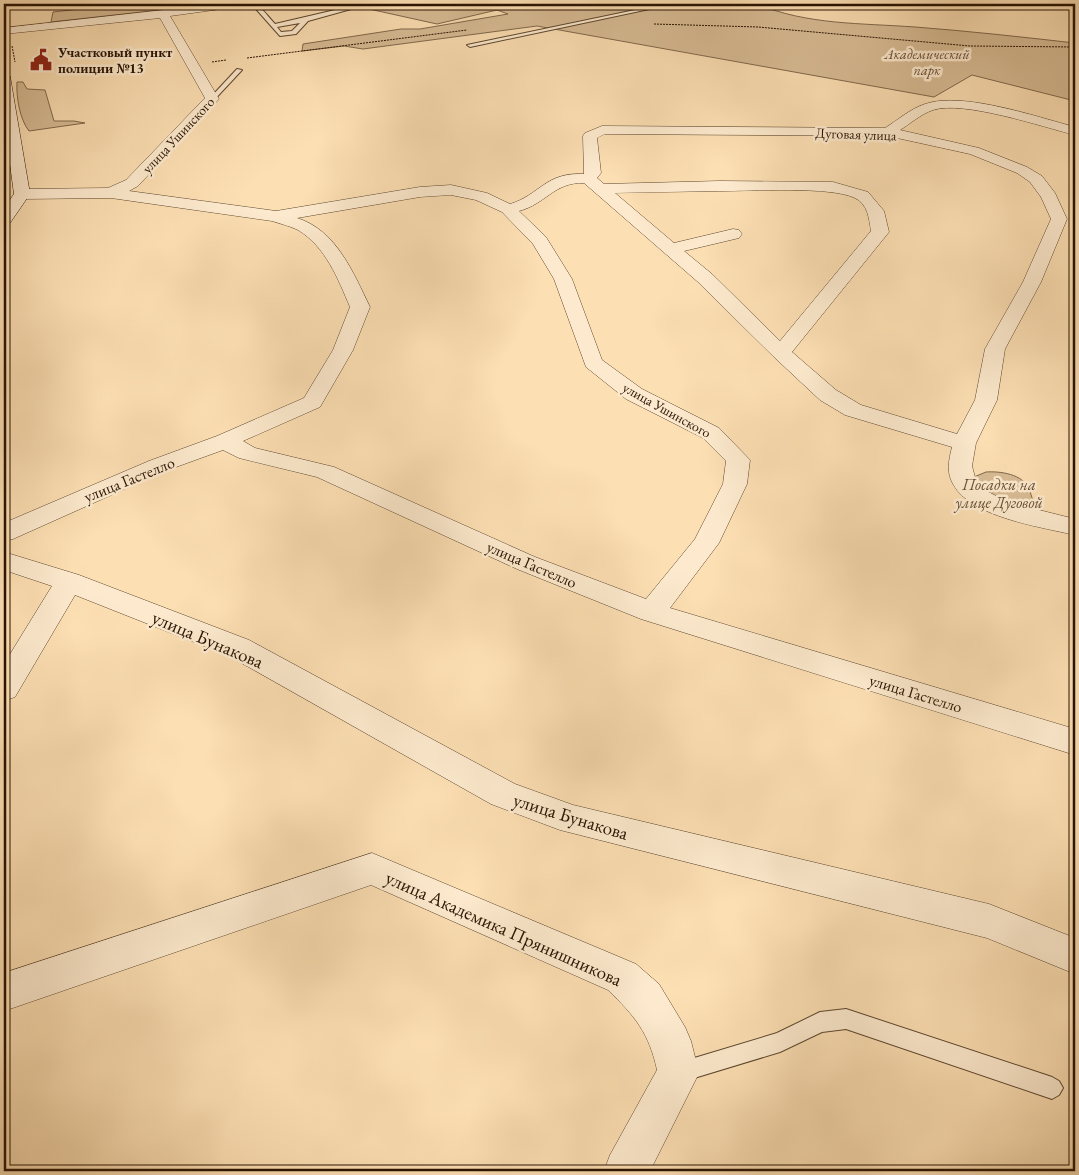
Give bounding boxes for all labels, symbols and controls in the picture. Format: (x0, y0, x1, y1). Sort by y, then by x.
place label: Участковый пункт полиции №13 (57, 43, 173, 77)
park label: Академический парк (883, 45, 970, 79)
public building icon: Участковый пункт полиции №13 (28, 47, 54, 73)
street label: улица Ушинского (138, 93, 218, 177)
street label: Дуговая улица (815, 124, 897, 144)
street label: улица Ушинского (620, 378, 714, 442)
street label: улица Гастелло (81, 452, 178, 507)
park label: Посадки на улице Дуговой (953, 474, 1043, 513)
street label: улица Гастелло (483, 536, 580, 593)
street label: улица Бунакова (148, 605, 268, 674)
street label: улица Гастелло (867, 669, 965, 718)
street label: улица Бунакова (510, 787, 632, 846)
street label: улица Академика Прянишникова (382, 865, 626, 992)

